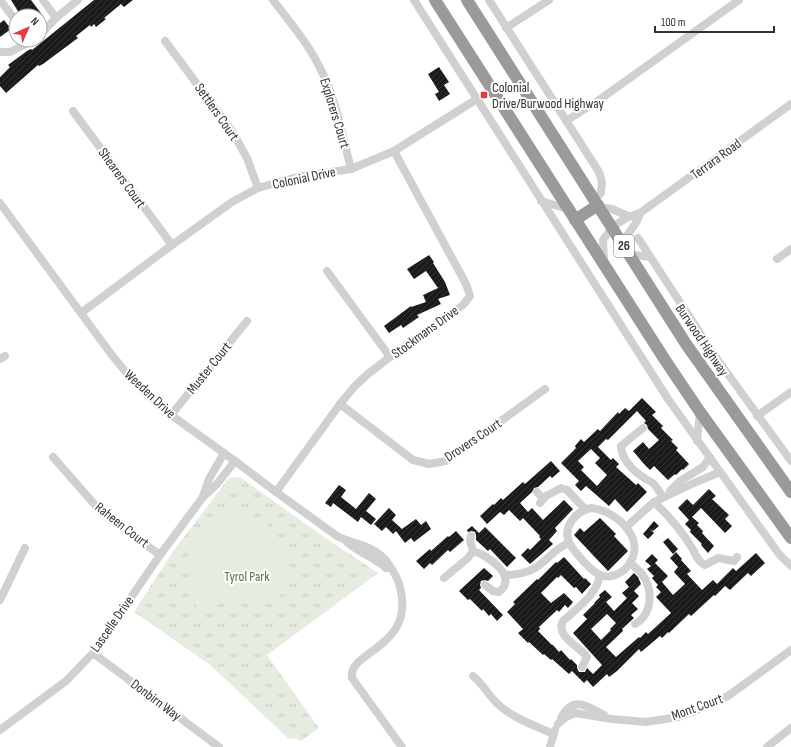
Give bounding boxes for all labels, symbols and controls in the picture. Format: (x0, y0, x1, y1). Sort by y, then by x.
north arrow (8, 8, 48, 48)
scale bar (655, 8, 774, 34)
text: N (28, 15, 41, 28)
text: 100 m (661, 15, 686, 30)
street label: Explorers Court (316, 76, 354, 150)
place label: Colonial Drive/Burwood Highway (492, 79, 605, 112)
street label: Settlers Court (191, 80, 243, 144)
marker: Colonial Drive/Burwood Highway (479, 90, 489, 100)
street label: Terrara Road (687, 135, 745, 183)
street label: Shearers Court (94, 145, 150, 211)
street label: Colonial Drive (271, 163, 337, 193)
road number: 26 (614, 235, 634, 257)
street label: Burwood Highway (672, 301, 733, 380)
street label: Stockmans Drive (388, 302, 462, 362)
street label: Muster Court (183, 339, 235, 397)
street label: Weeden Drive (121, 366, 179, 422)
street label: Drovers Court (441, 415, 505, 465)
street label: Raheen Court (92, 499, 152, 551)
park label: Tyrol Park (224, 568, 270, 585)
street label: Lascelle Drive (87, 593, 137, 655)
street label: Donbirn Way (127, 676, 185, 725)
street label: Mont Court (669, 690, 725, 724)

